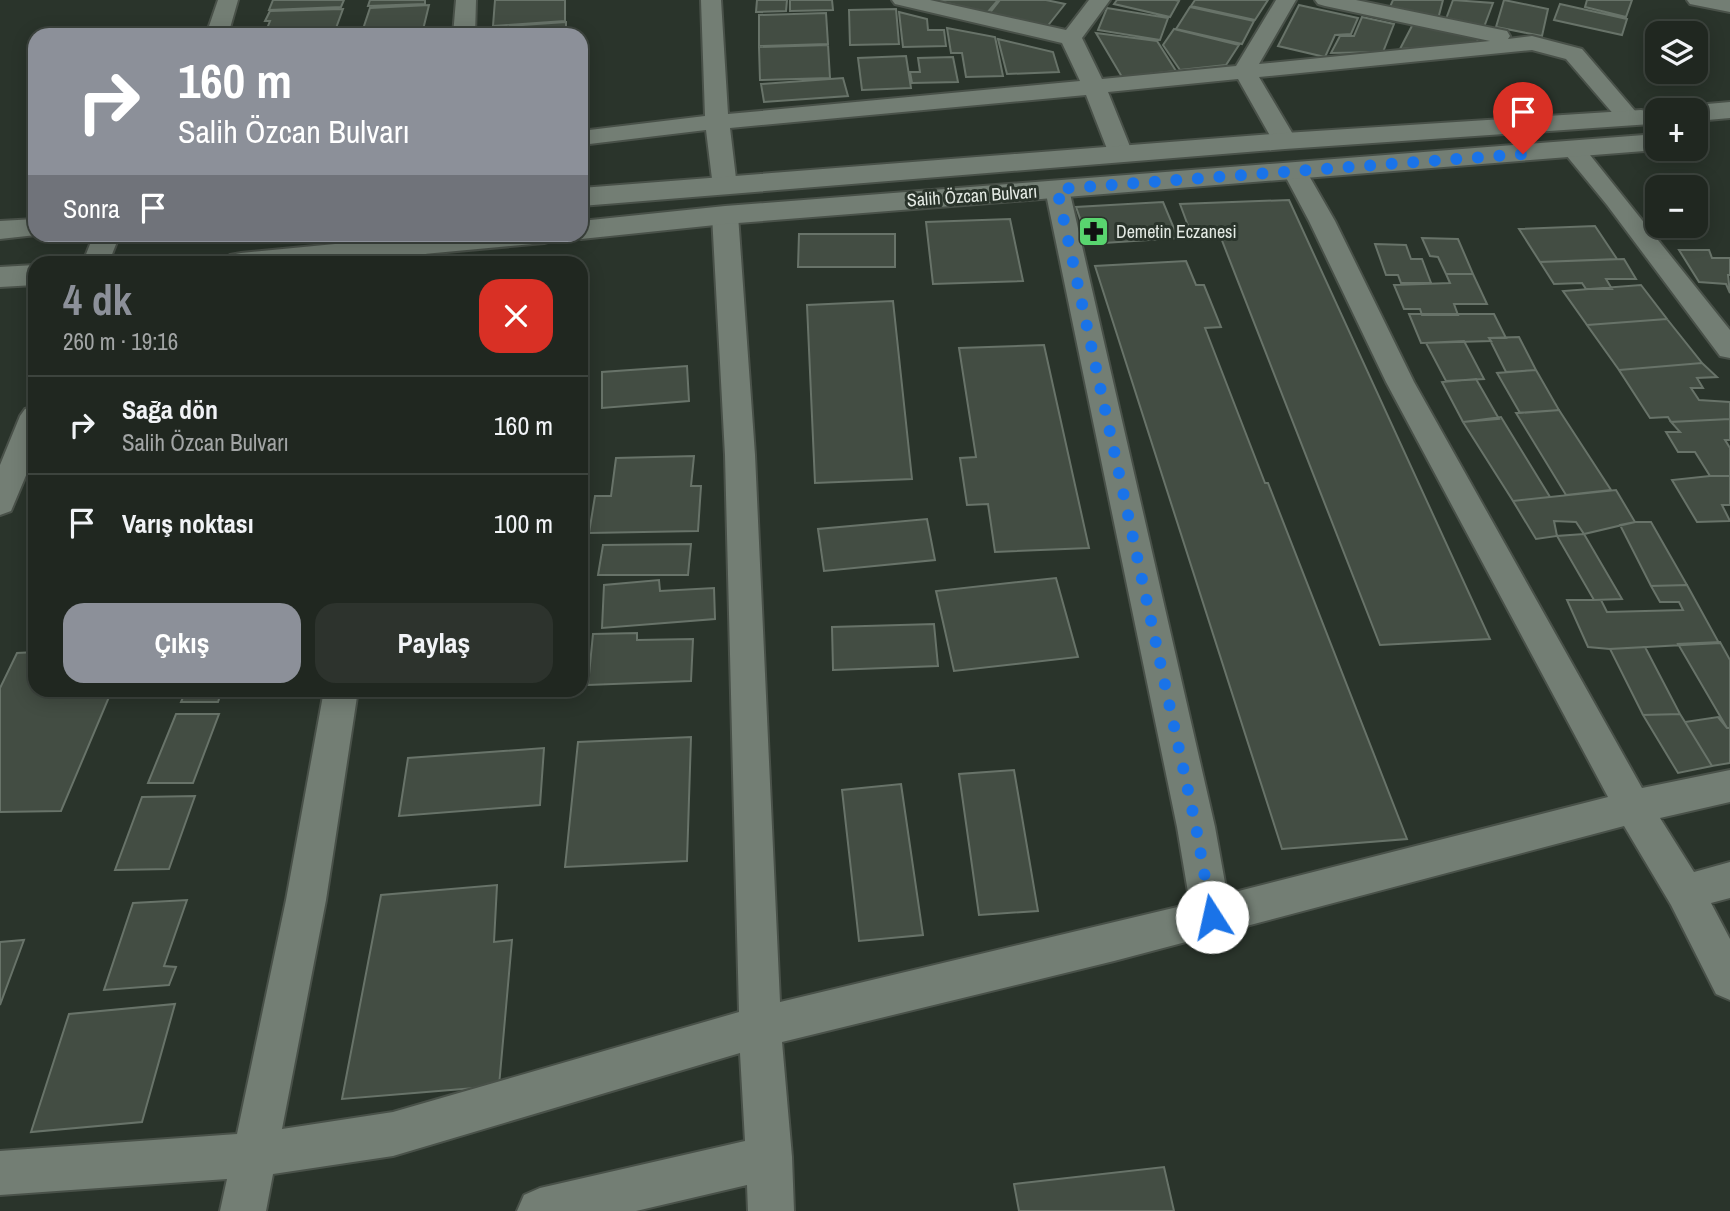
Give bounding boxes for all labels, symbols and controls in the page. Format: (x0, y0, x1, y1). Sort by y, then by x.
map controls (1645, 21, 1708, 238)
button: layers (1645, 21, 1708, 84)
text: 160 m (178, 47, 292, 113)
icon: right (63, 56, 154, 147)
pin (1493, 82, 1553, 154)
icon: arrive (1504, 93, 1542, 131)
button: + (1645, 98, 1708, 161)
text: Salih Özcan Bulvarı (178, 110, 410, 153)
button: − (1645, 175, 1708, 238)
street label: Salih Özcan Bulvarı (906, 178, 1038, 213)
icon: arrive (134, 189, 172, 227)
text: Sonra (63, 191, 120, 226)
pharmacy icon: Demetin Eczanesi (1076, 215, 1110, 249)
place label: Demetin Eczanesi (1116, 219, 1237, 244)
text: 4 dk (63, 272, 132, 328)
button: close (479, 279, 553, 353)
text: 260 m · 19:16 (63, 326, 178, 357)
text: Sağa dön (122, 392, 218, 427)
icon: right (63, 406, 101, 444)
text: 160 m (494, 408, 553, 443)
text: Salih Özcan Bulvarı (122, 427, 289, 458)
icon: arrive (63, 504, 101, 542)
text: Varış noktası (122, 506, 254, 541)
text: 100 m (494, 506, 553, 541)
button: Çıkış (63, 603, 301, 683)
button: Paylaş (315, 603, 553, 683)
position arrow (1175, 880, 1249, 954)

